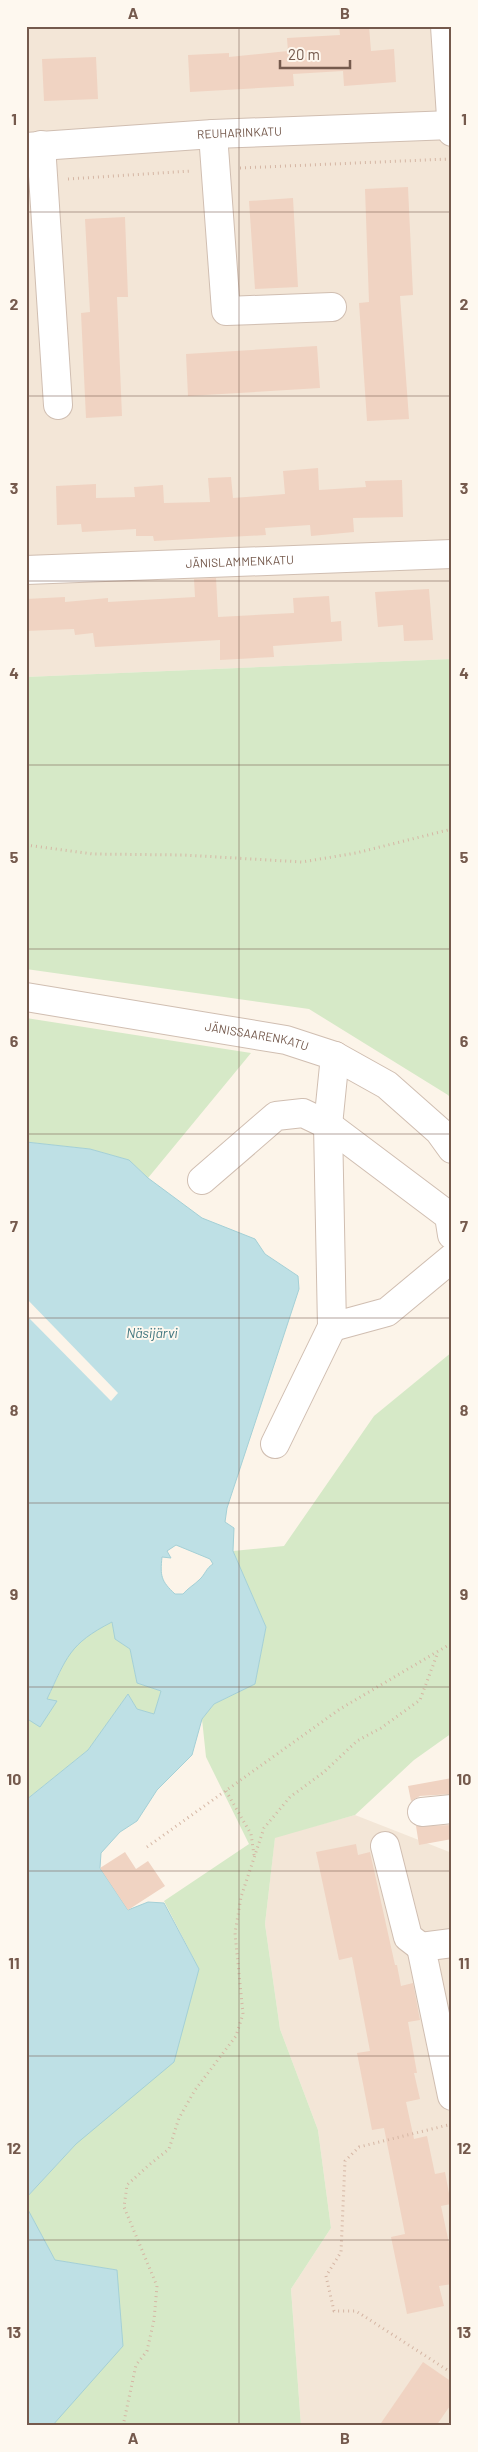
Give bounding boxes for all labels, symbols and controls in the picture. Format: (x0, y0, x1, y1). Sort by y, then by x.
text: A (128, 3, 139, 22)
text: B (340, 3, 350, 22)
scale bar (280, 38, 350, 70)
text: 20 m (288, 45, 320, 63)
text: 1 (11, 109, 17, 128)
text: 1 (461, 109, 467, 128)
street label: REUHARINKATU (197, 123, 282, 141)
text: 2 (10, 294, 19, 313)
text: 2 (460, 294, 469, 313)
text: 3 (10, 478, 18, 497)
text: 3 (460, 478, 468, 497)
street label: JÄNISLAMMENKATU (185, 552, 294, 570)
text: 4 (9, 663, 19, 682)
text: 4 (459, 663, 469, 682)
text: 5 (10, 847, 19, 866)
text: 5 (460, 847, 469, 866)
street label: JÄNISSAARENKATU (204, 1019, 311, 1053)
text: 6 (10, 1031, 19, 1050)
text: 6 (460, 1031, 469, 1050)
text: 7 (10, 1216, 18, 1235)
text: 7 (460, 1216, 468, 1235)
water label: Näsijärvi (126, 1324, 178, 1341)
text: 8 (10, 1400, 19, 1419)
text: 8 (460, 1400, 469, 1419)
text: 9 (10, 1584, 18, 1603)
text: 9 (460, 1584, 468, 1603)
text: 10 (7, 1769, 21, 1788)
text: 10 (457, 1769, 471, 1788)
text: 11 (8, 1953, 20, 1972)
text: 11 (458, 1953, 470, 1972)
text: 12 (7, 2138, 21, 2157)
text: 12 (457, 2138, 471, 2157)
text: 13 (7, 2322, 21, 2341)
text: 13 (457, 2322, 471, 2341)
text: A (128, 2428, 139, 2447)
text: B (340, 2428, 350, 2447)

